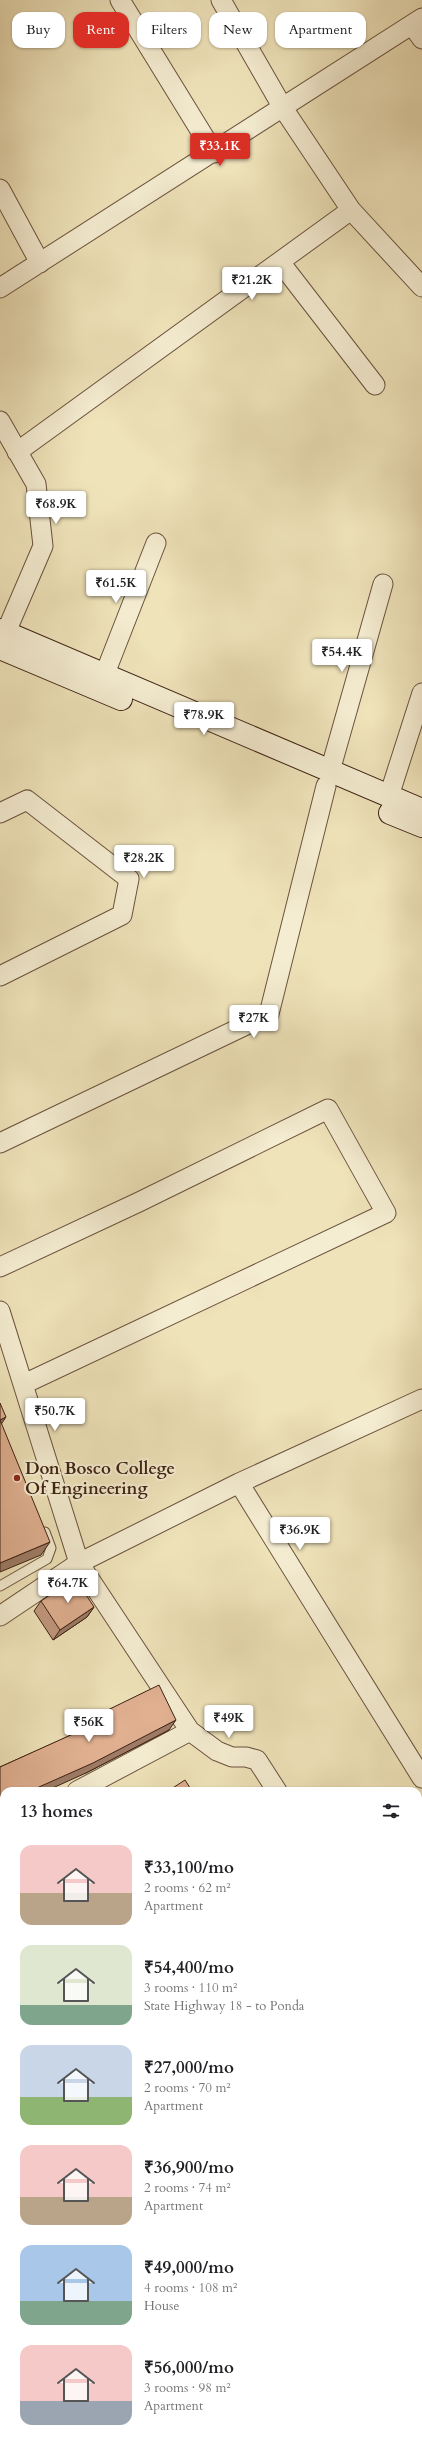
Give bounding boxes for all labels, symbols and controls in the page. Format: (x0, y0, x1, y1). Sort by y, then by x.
chip: Buy (12, 12, 65, 48)
chip: Rent (73, 12, 129, 48)
chip: Filters (137, 12, 201, 48)
chip: New (209, 12, 267, 48)
chip: Apartment (275, 12, 366, 48)
pin: ₹33.1K (187, 133, 253, 167)
text: ₹33.1K (199, 137, 241, 155)
pin: ₹21.2K (219, 267, 285, 301)
text: ₹21.2K (231, 271, 273, 289)
pin: ₹68.9K (23, 491, 89, 525)
text: ₹68.9K (35, 495, 77, 513)
pin: ₹61.5K (83, 570, 149, 604)
text: ₹61.5K (95, 574, 137, 592)
pin: ₹54.4K (309, 639, 375, 673)
text: ₹54.4K (321, 643, 363, 661)
pin: ₹78.9K (171, 702, 237, 736)
text: ₹78.9K (183, 706, 225, 724)
pin: ₹28.2K (111, 845, 177, 879)
text: ₹28.2K (123, 849, 165, 867)
pin: ₹27K (230, 1005, 278, 1039)
text: ₹27K (238, 1009, 270, 1027)
pin: ₹50.7K (22, 1398, 88, 1432)
text: ₹50.7K (34, 1402, 76, 1420)
place label: Don Bosco College Of Engineering (25, 1457, 175, 1500)
marker: Don Bosco College Of Engineering (12, 1473, 22, 1483)
pin: ₹36.9K (267, 1517, 333, 1551)
text: ₹36.9K (279, 1521, 321, 1539)
pin: ₹64.7K (35, 1570, 101, 1604)
text: ₹64.7K (47, 1574, 89, 1592)
pin: ₹49K (205, 1705, 253, 1739)
pin: ₹56K (65, 1709, 113, 1743)
text: ₹49K (213, 1709, 245, 1727)
text: ₹56K (73, 1713, 105, 1731)
text: 13 homes (20, 1800, 93, 1823)
icon: filters (380, 1800, 402, 1822)
text: ₹33,100/mo (144, 1856, 234, 1879)
icon: home (52, 1861, 100, 1909)
text: 2 rooms · 62 m² (144, 1879, 231, 1897)
text: Apartment (144, 1897, 203, 1915)
text: ₹54,400/mo (144, 1956, 234, 1979)
icon: home (52, 1961, 100, 2009)
text: 3 rooms · 110 m² (144, 1979, 237, 1997)
text: State Highway 18 - to Ponda (144, 1997, 304, 2015)
text: ₹27,000/mo (144, 2056, 234, 2079)
icon: home (52, 2061, 100, 2109)
text: 2 rooms · 70 m² (144, 2079, 231, 2097)
text: Apartment (144, 2097, 203, 2115)
text: ₹36,900/mo (144, 2156, 234, 2179)
icon: home (52, 2161, 100, 2209)
text: 2 rooms · 74 m² (144, 2179, 231, 2197)
text: Apartment (144, 2197, 203, 2215)
text: ₹49,000/mo (144, 2256, 234, 2279)
icon: home (52, 2261, 100, 2309)
text: 4 rooms · 108 m² (144, 2279, 237, 2297)
text: House (144, 2297, 179, 2315)
text: ₹56,000/mo (144, 2356, 234, 2379)
icon: home (52, 2361, 100, 2409)
text: 3 rooms · 98 m² (144, 2379, 231, 2397)
text: Apartment (144, 2397, 203, 2415)

